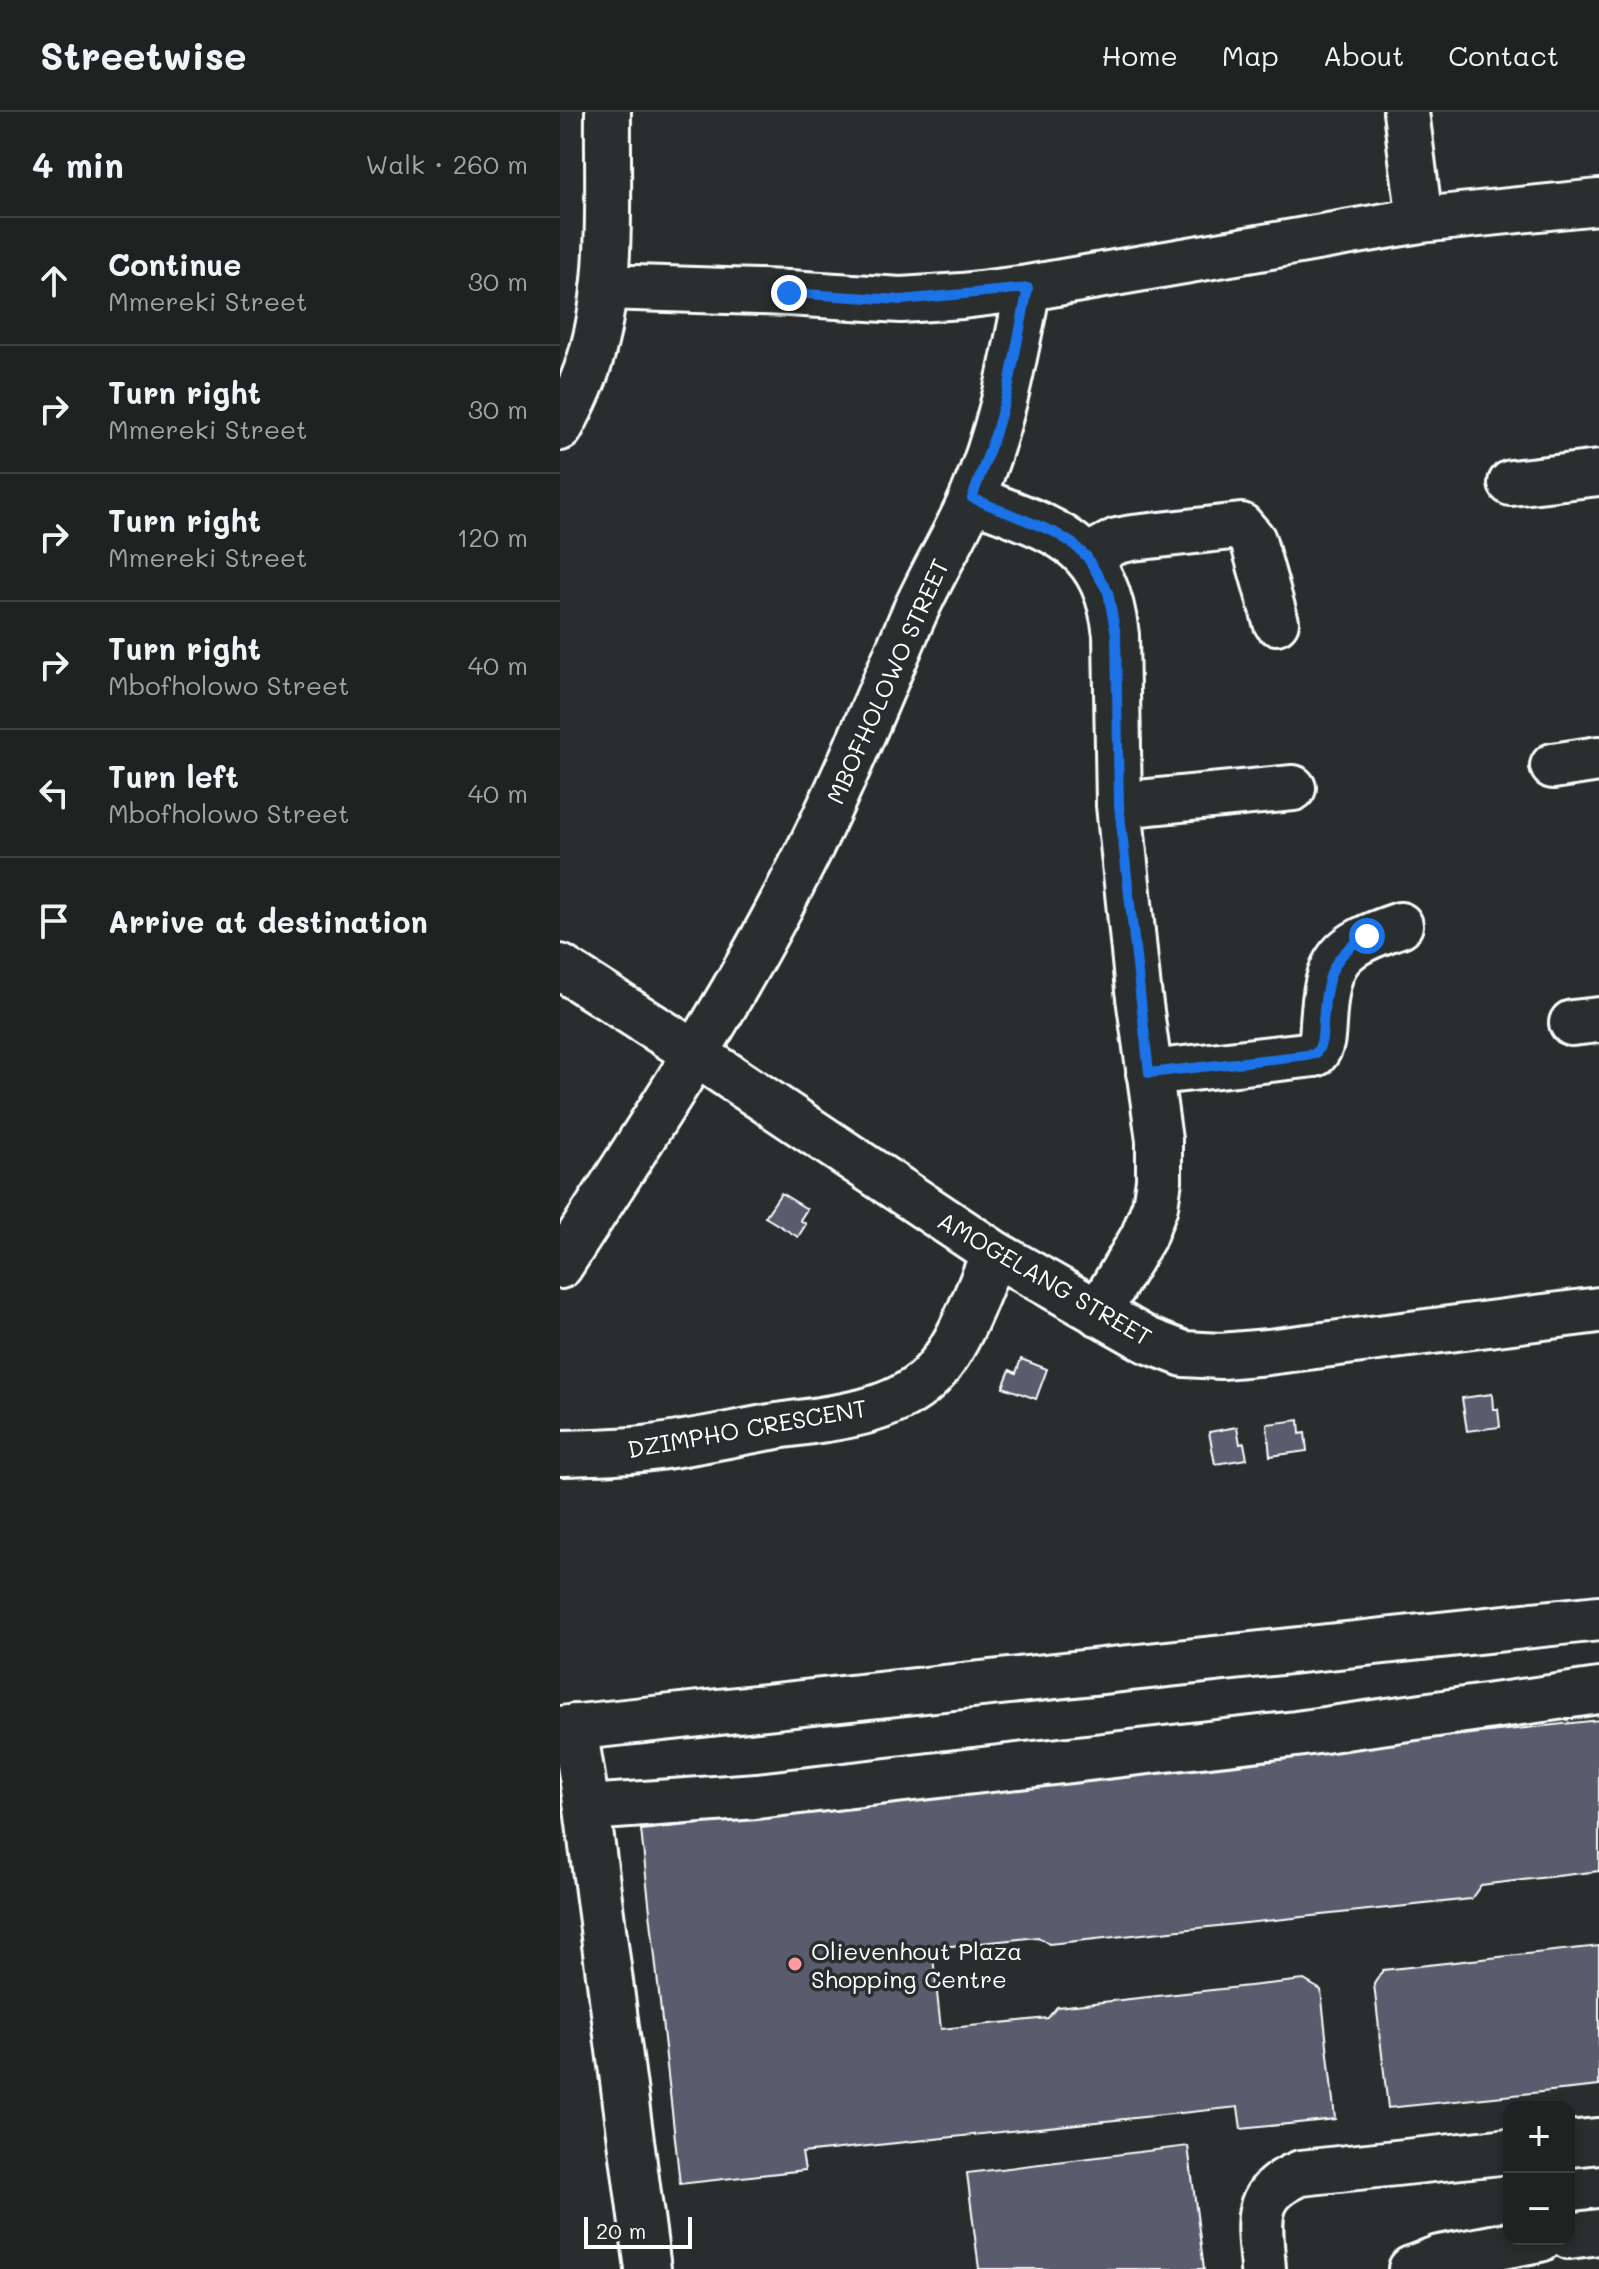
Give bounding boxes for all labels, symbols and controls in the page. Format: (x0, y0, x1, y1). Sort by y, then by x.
text: Streetwise (40, 30, 247, 80)
text: Home (1102, 37, 1178, 73)
text: Map (1222, 37, 1279, 73)
text: About (1323, 37, 1404, 73)
text: Contact (1448, 37, 1559, 73)
text: 4 min (32, 142, 124, 187)
text: Walk · 260 m (365, 147, 528, 181)
text: Continue (108, 244, 241, 284)
icon: ahead (32, 259, 76, 303)
text: 30 m (468, 264, 528, 298)
route end (771, 275, 807, 311)
text: Mmereki Street (108, 284, 308, 318)
text: Turn right (108, 372, 261, 412)
icon: right (32, 387, 76, 431)
text: 30 m (468, 392, 528, 426)
text: Mmereki Street (108, 412, 308, 446)
text: Turn right (108, 500, 261, 540)
icon: right (32, 515, 76, 559)
text: 120 m (457, 520, 528, 554)
text: Mmereki Street (108, 540, 308, 574)
street label: MBOFHOLOWO STREET (819, 554, 955, 808)
text: Turn right (108, 628, 261, 668)
icon: right (32, 643, 76, 687)
text: 40 m (468, 648, 528, 682)
text: Mbofholowo Street (108, 668, 350, 702)
text: Turn left (108, 756, 239, 796)
icon: left (32, 771, 76, 815)
text: 40 m (468, 776, 528, 810)
text: Mbofholowo Street (108, 796, 350, 830)
icon: arrive (32, 899, 76, 943)
text: Arrive at destination (108, 901, 428, 941)
route start (1349, 918, 1385, 954)
street label: AMOGELANG STREET (933, 1204, 1157, 1352)
street label: DZIMPHO CRESCENT (625, 1392, 869, 1464)
place label: Olievenhout Plaza Shopping Centre (811, 1935, 1022, 1994)
marker: Olievenhout Plaza Shopping Centre (786, 1955, 804, 1973)
map controls (1503, 2101, 1575, 2245)
button: + (1503, 2101, 1575, 2173)
button: − (1503, 2173, 1575, 2245)
scale bar (584, 2213, 692, 2249)
text: 20 m (596, 2216, 646, 2245)

